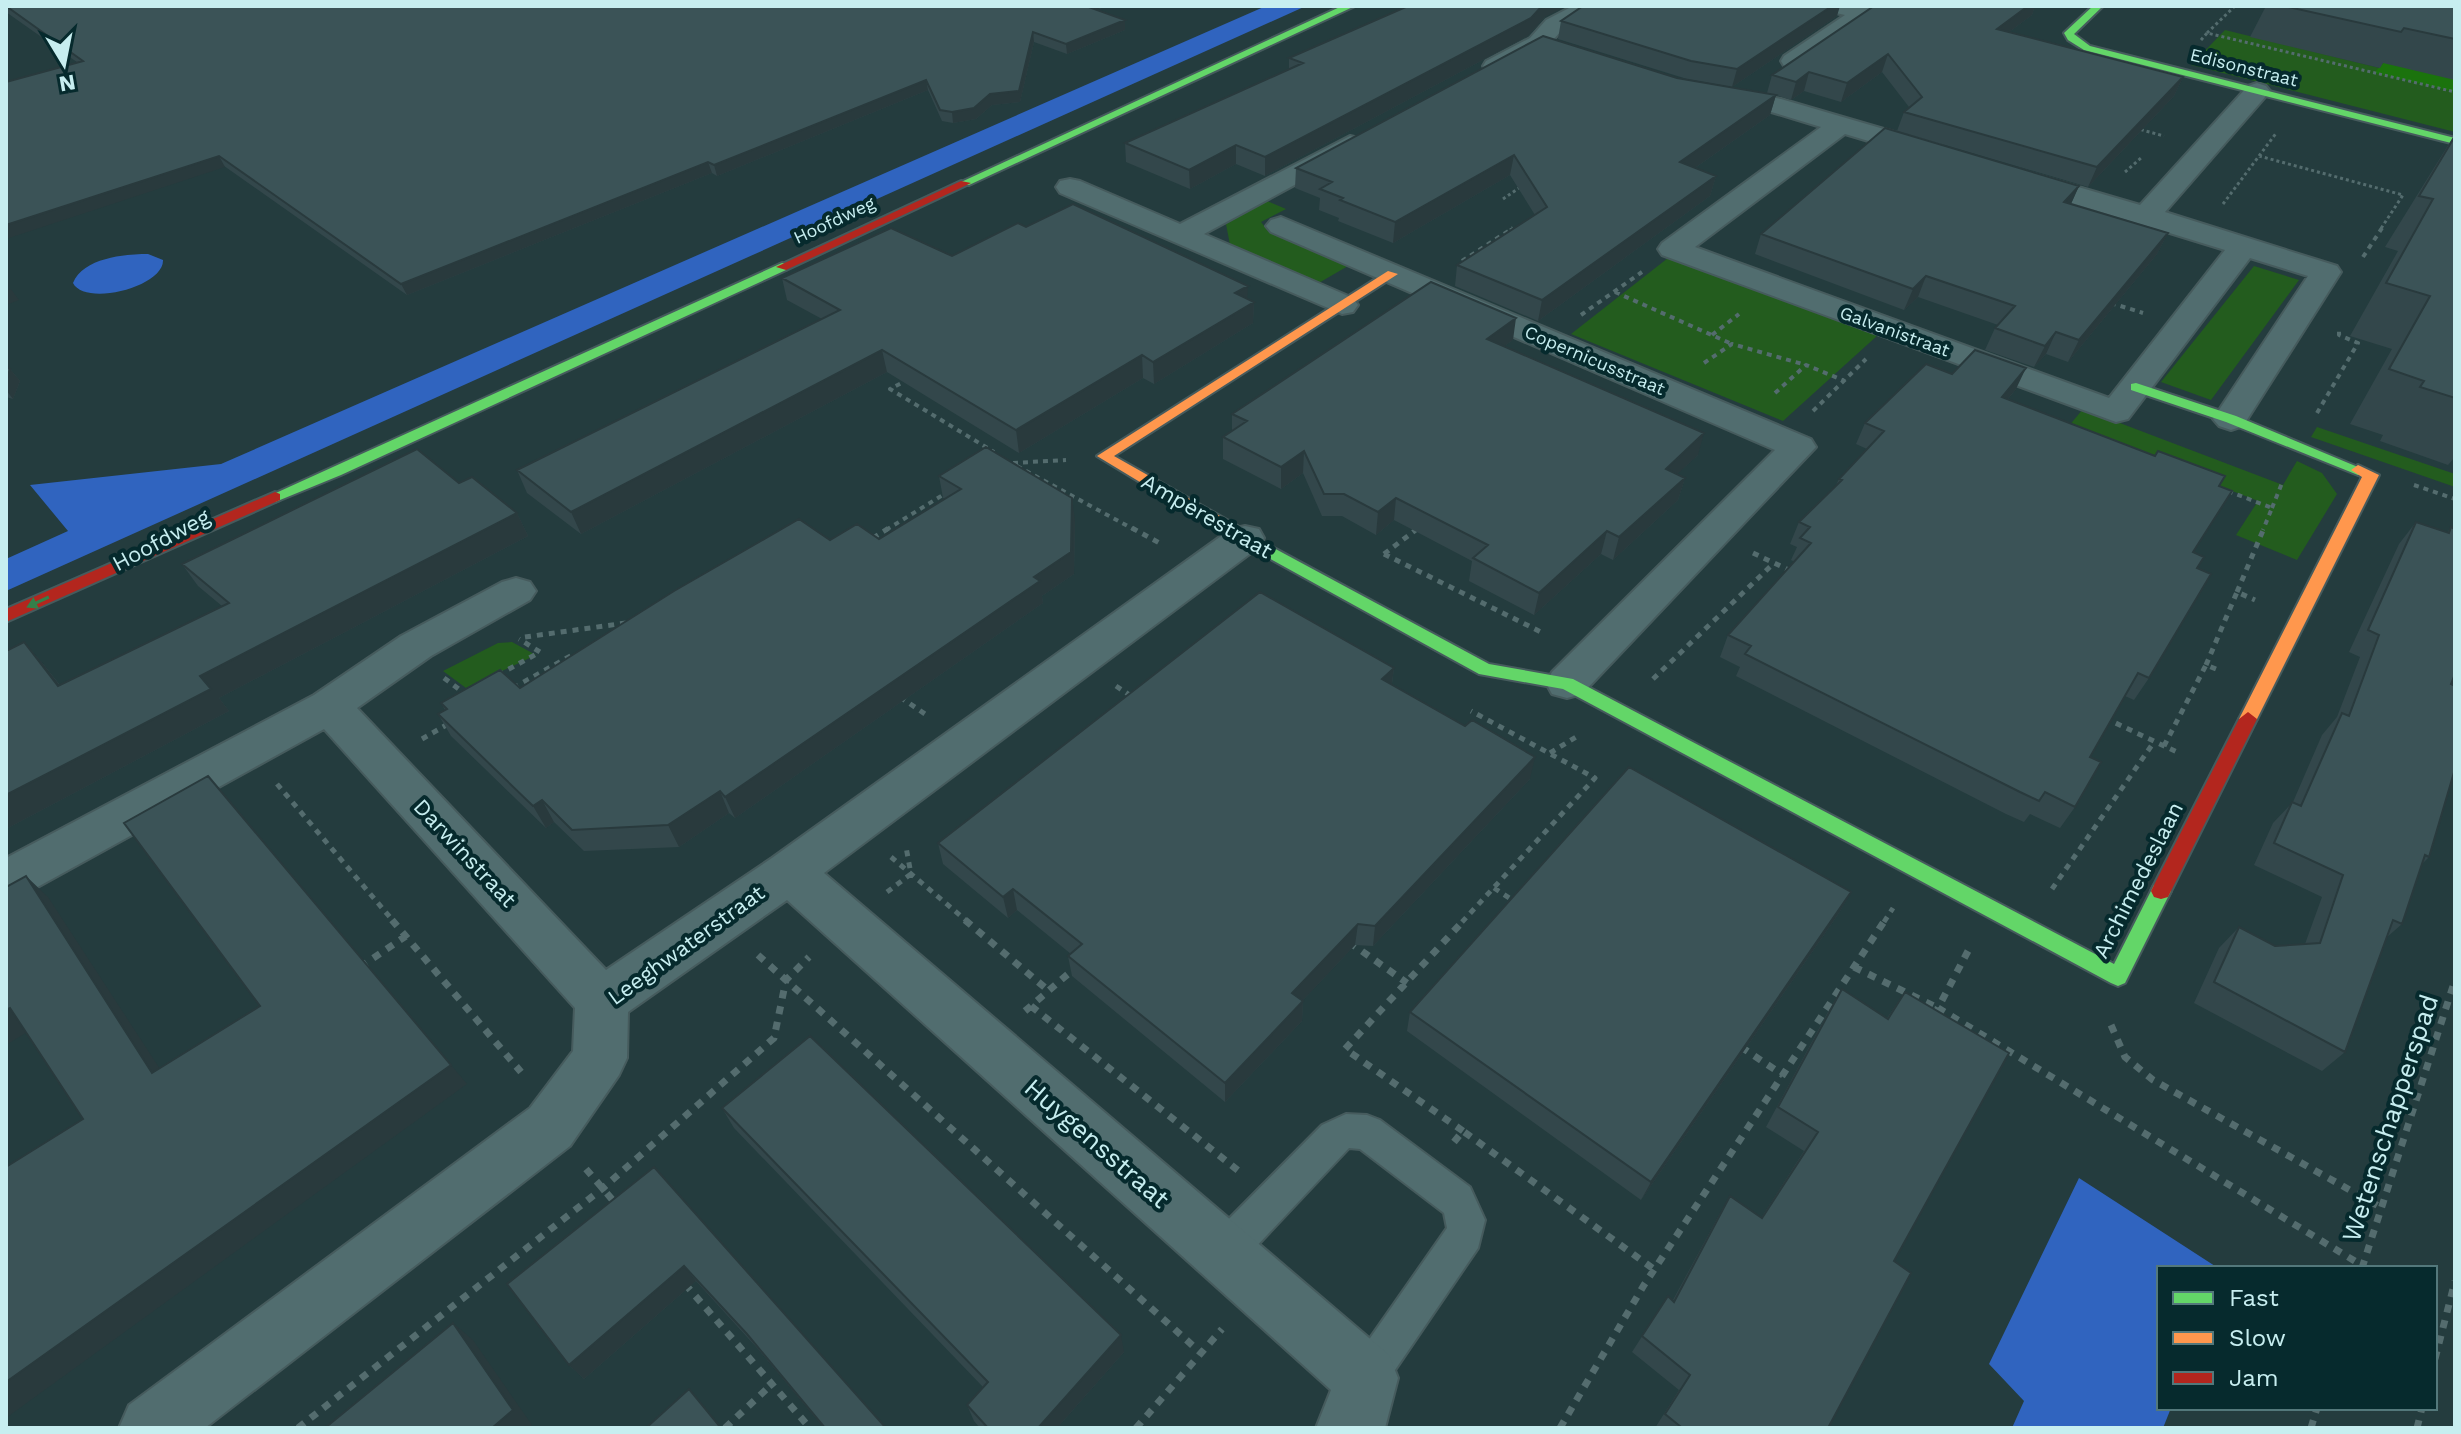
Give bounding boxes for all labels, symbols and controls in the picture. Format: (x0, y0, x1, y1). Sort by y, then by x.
north arrow (24, 24, 104, 104)
street label: Edisonstraat (2188, 43, 2301, 91)
text: N (57, 69, 78, 97)
street label: Hoofdweg (790, 192, 878, 248)
street label: Galvanistraat (1837, 301, 1953, 361)
street label: Copernicusstraat (1522, 321, 1669, 399)
street label: Ampèrestraat (1137, 469, 1277, 563)
street label: Hoofdweg (108, 504, 214, 576)
one-way arrow (26, 595, 49, 609)
street label: Darwinstraat (409, 794, 521, 912)
street label: Archimedeslaan (2088, 798, 2188, 962)
street label: Leeghwaterstraat (603, 880, 769, 1010)
street label: Wetenschapperspad (2336, 990, 2444, 1246)
street label: Huygensstraat (1019, 1072, 1175, 1214)
legend (2157, 1266, 2437, 1410)
text: Fast (2229, 1284, 2279, 1312)
text: Slow (2229, 1324, 2286, 1352)
text: Jam (2229, 1364, 2279, 1392)

